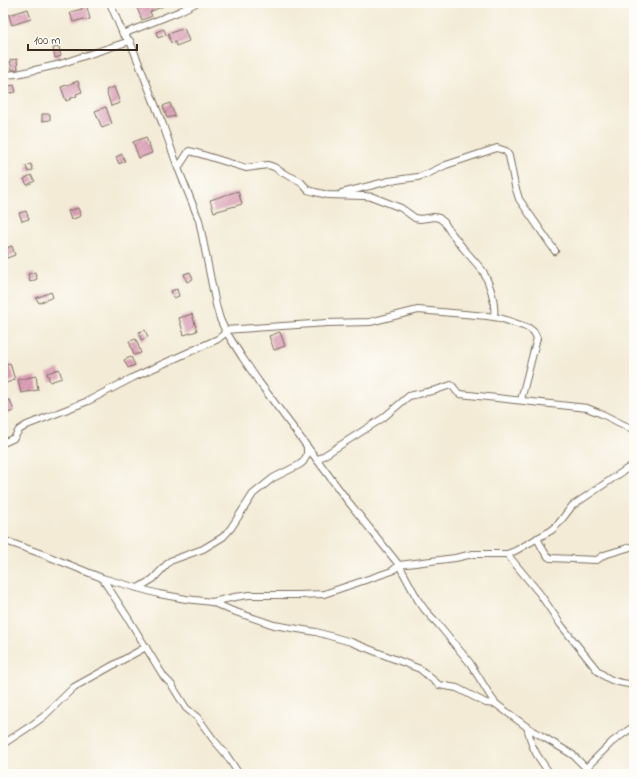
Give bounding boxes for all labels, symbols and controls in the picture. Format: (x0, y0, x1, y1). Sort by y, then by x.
scale bar (28, 26, 137, 52)
text: 100 m (34, 32, 61, 50)

